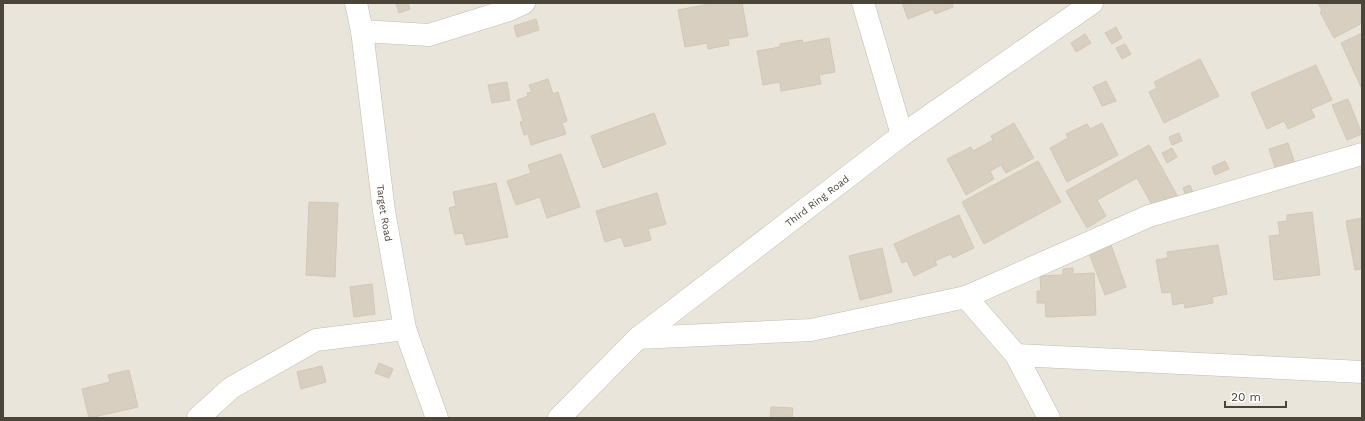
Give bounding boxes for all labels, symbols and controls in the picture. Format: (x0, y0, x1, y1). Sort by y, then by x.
street label: Third Ring Road (783, 173, 851, 228)
street label: Target Road (375, 184, 395, 242)
scale bar (1225, 383, 1286, 409)
text: 20 m (1231, 390, 1261, 404)

